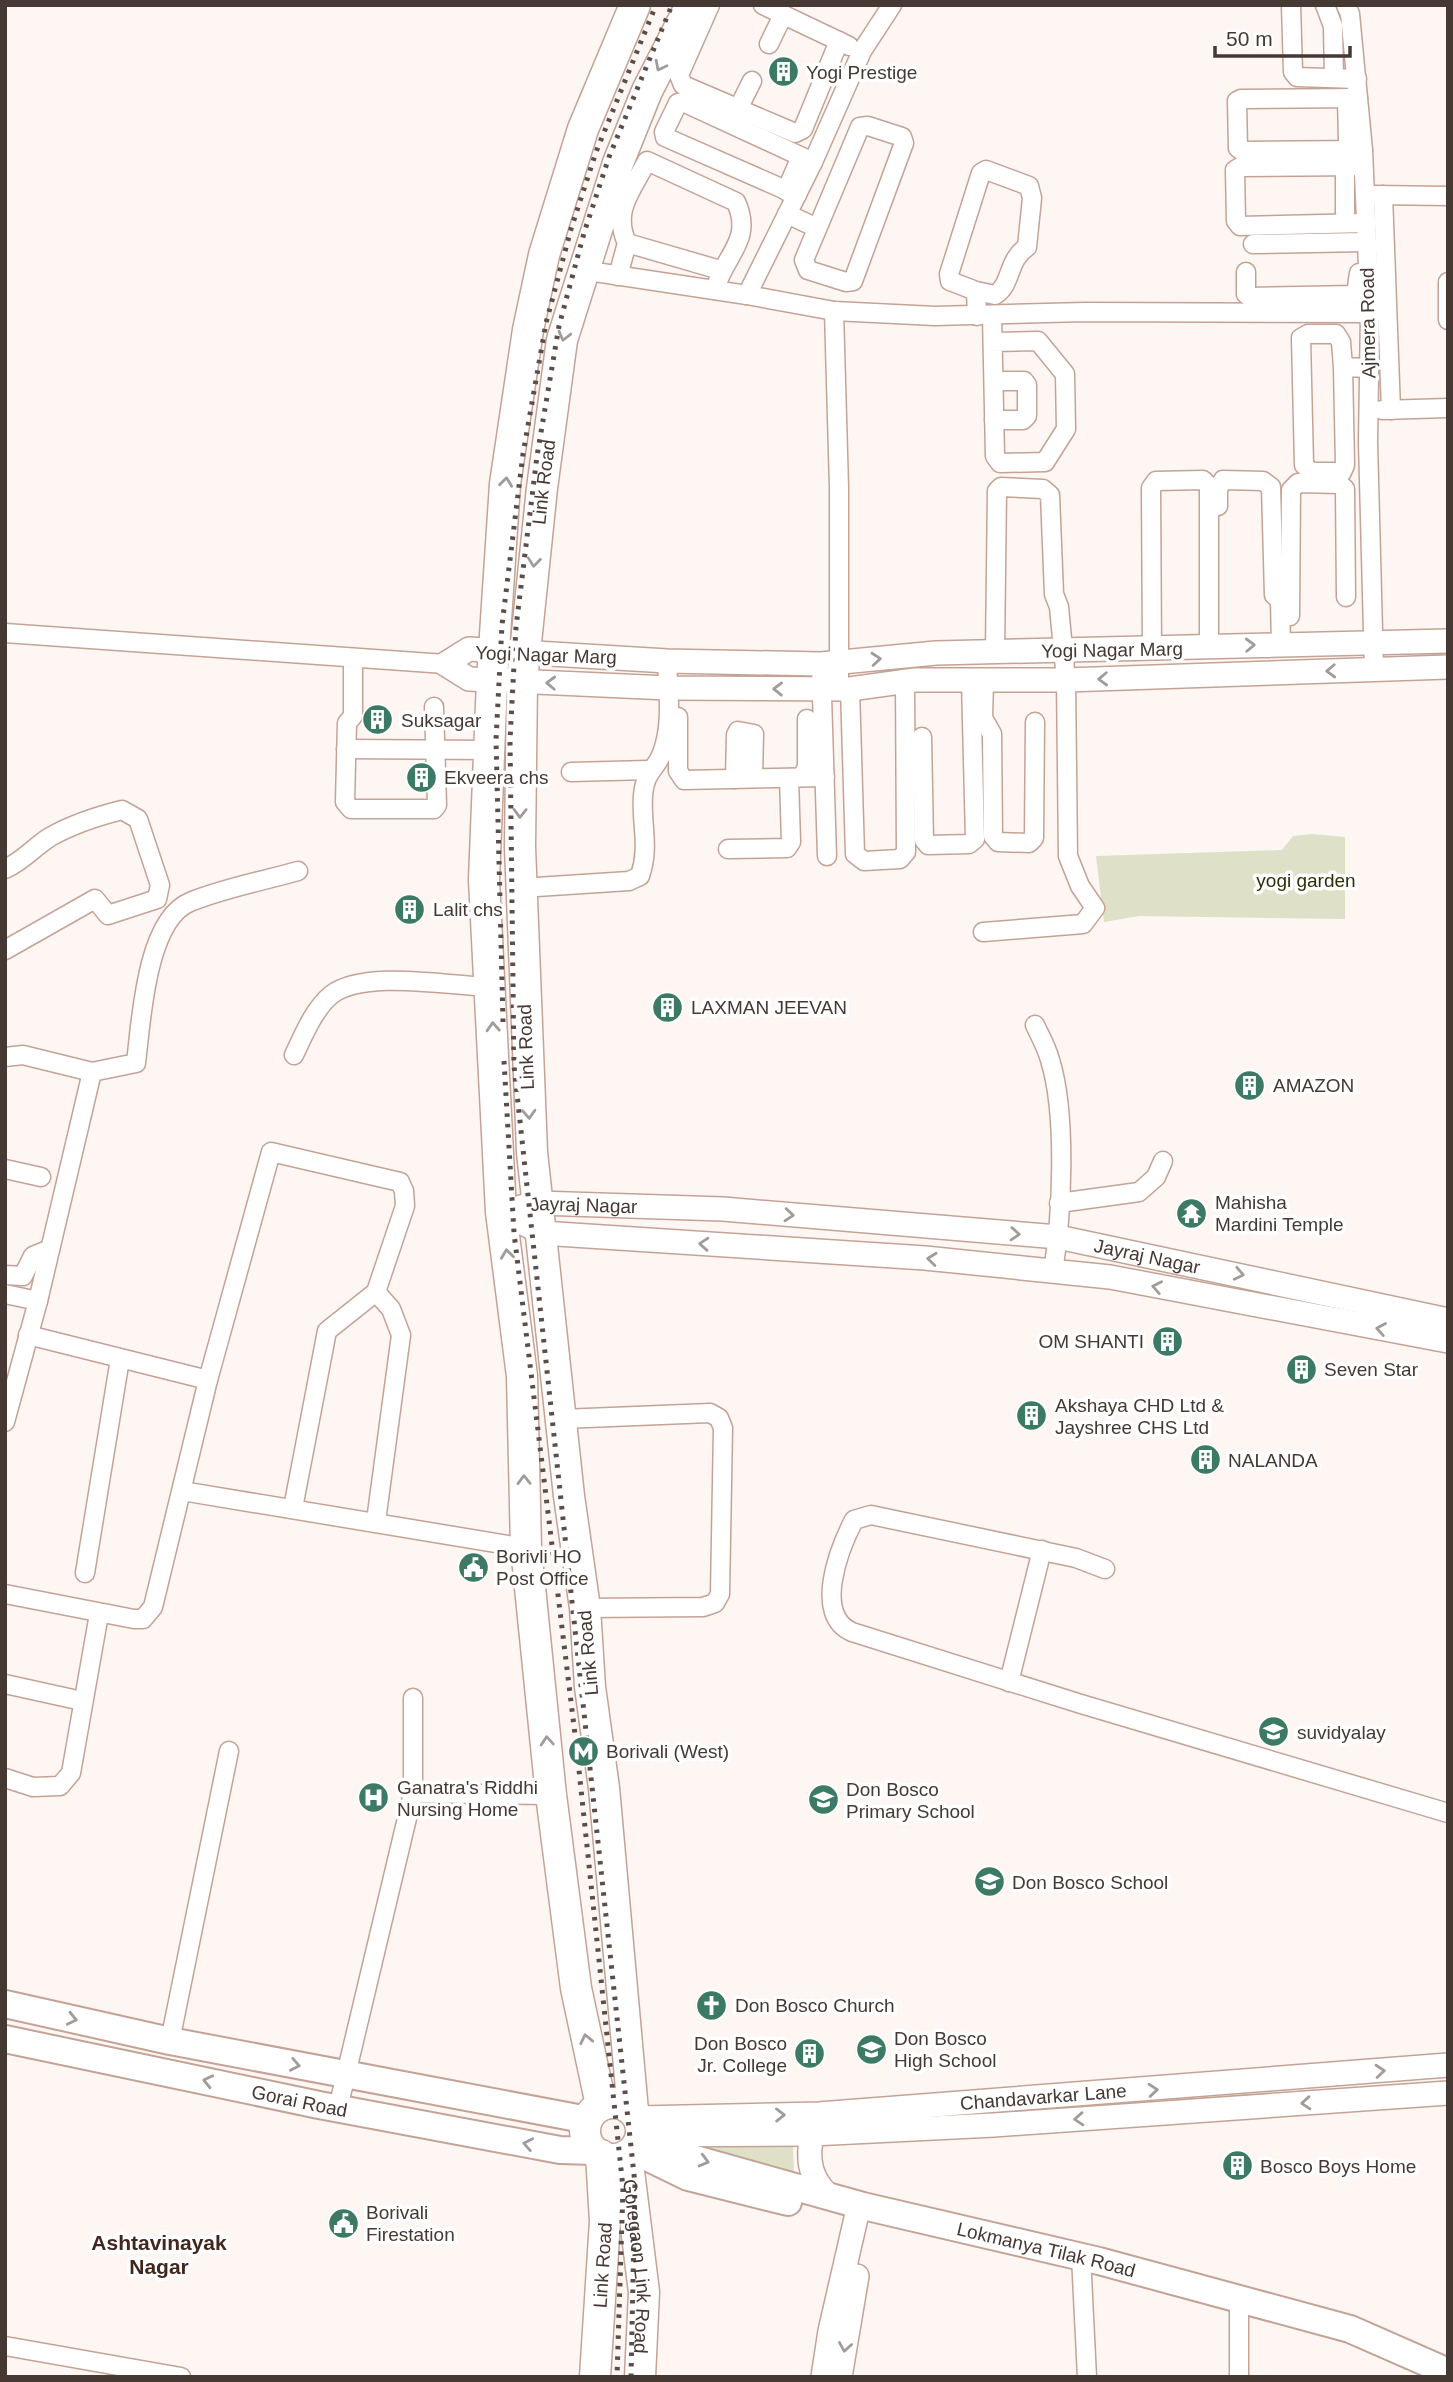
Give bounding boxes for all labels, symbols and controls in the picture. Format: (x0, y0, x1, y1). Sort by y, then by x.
scale bar (1215, 14, 1350, 58)
text: 50 m (1226, 27, 1273, 50)
building icon: Yogi Prestige (766, 55, 800, 89)
one-way arrow (654, 59, 668, 71)
place label: Yogi Prestige (806, 62, 917, 83)
street label: Ajmera Road (1357, 267, 1379, 379)
one-way arrow (558, 330, 572, 342)
street label: Link Road (528, 438, 559, 526)
one-way arrow (499, 476, 514, 487)
one-way arrow (527, 556, 542, 567)
street label: Yogi Nagar Marg (1041, 638, 1183, 662)
one-way arrow (1245, 638, 1256, 653)
street label: Yogi Nagar Marg (475, 642, 617, 668)
one-way arrow (870, 652, 881, 667)
one-way arrow (1325, 663, 1336, 678)
one-way arrow (1097, 671, 1108, 687)
one-way arrow (545, 675, 556, 690)
one-way arrow (773, 681, 784, 696)
building icon: Suksagar (361, 703, 395, 737)
place label: Suksagar (401, 710, 482, 731)
building icon: Ekveera chs (404, 760, 438, 794)
place label: Ekveera chs (444, 767, 549, 788)
one-way arrow (512, 808, 528, 819)
park label: yogi garden (1256, 870, 1356, 891)
building icon: Lalit chs (393, 892, 427, 926)
place label: Lalit chs (433, 899, 503, 920)
building icon: LAXMAN JEEVAN (651, 990, 685, 1024)
place label: LAXMAN JEEVAN (691, 997, 847, 1018)
street label: Link Road (514, 1004, 538, 1090)
one-way arrow (486, 1021, 501, 1032)
building icon: AMAZON (1233, 1068, 1267, 1102)
place label: AMAZON (1273, 1075, 1354, 1096)
one-way arrow (522, 1108, 537, 1119)
place label: Mahisha Mardini Temple (1215, 1192, 1343, 1235)
street label: Jayraj Nagar (527, 1193, 638, 1217)
temple icon: Mahisha Mardini Temple (1175, 1196, 1209, 1230)
one-way arrow (783, 1207, 794, 1222)
one-way arrow (1010, 1226, 1021, 1241)
street label: Jayraj Nagar (1092, 1235, 1203, 1278)
one-way arrow (699, 1237, 710, 1252)
one-way arrow (499, 1248, 514, 1259)
one-way arrow (926, 1252, 937, 1267)
one-way arrow (1233, 1266, 1245, 1280)
one-way arrow (1151, 1280, 1163, 1295)
one-way arrow (1375, 1322, 1387, 1337)
building icon: OM SHANTI (1150, 1324, 1184, 1358)
place label: OM SHANTI (1038, 1331, 1144, 1352)
building icon: Seven Star (1284, 1352, 1318, 1386)
place label: Seven Star (1324, 1359, 1419, 1380)
place label: Akshaya CHD Ltd & Jayshree CHS Ltd (1055, 1395, 1224, 1438)
building icon: Akshaya CHD Ltd & Jayshree CHS Ltd (1015, 1399, 1049, 1433)
building icon: NALANDA (1188, 1443, 1222, 1477)
place label: NALANDA (1228, 1450, 1318, 1471)
one-way arrow (516, 1474, 532, 1485)
place label: Borivli HO Post Office (496, 1546, 589, 1589)
public building icon: Borivli HO Post Office (456, 1550, 490, 1584)
street label: Link Road (574, 1609, 602, 1697)
school or university icon: suvidyalay (1257, 1715, 1291, 1749)
place label: suvidyalay (1297, 1722, 1386, 1743)
metro station icon: Borivali (West) (566, 1734, 600, 1768)
one-way arrow (540, 1735, 555, 1746)
place label: Borivali (West) (606, 1741, 729, 1762)
place label: Ganatra's Riddhi Nursing Home (397, 1777, 538, 1820)
place label: Don Bosco Primary School (846, 1779, 975, 1822)
hospital icon: Ganatra's Riddhi Nursing Home (357, 1781, 391, 1815)
school or university icon: Don Bosco Primary School (806, 1783, 840, 1817)
school or university icon: Don Bosco School (972, 1865, 1006, 1899)
place label: Don Bosco School (1012, 1872, 1168, 1893)
church icon: Don Bosco Church (695, 1988, 729, 2022)
place label: Don Bosco Church (735, 1995, 894, 2016)
one-way arrow (66, 2011, 78, 2026)
place label: Don Bosco High School (894, 2028, 996, 2071)
school or university icon: Don Bosco High School (854, 2032, 888, 2066)
one-way arrow (580, 2033, 594, 2045)
place label: Don Bosco Jr. College (694, 2033, 787, 2076)
building icon: Don Bosco Jr. College (793, 2037, 827, 2071)
one-way arrow (289, 2057, 301, 2072)
one-way arrow (1375, 2064, 1386, 2079)
one-way arrow (202, 2075, 214, 2089)
street label: Chandavarkar Lane (959, 2080, 1127, 2113)
street label: Gorai Road (250, 2081, 349, 2121)
one-way arrow (1148, 2083, 1159, 2098)
one-way arrow (1301, 2095, 1312, 2110)
one-way arrow (775, 2107, 786, 2123)
one-way arrow (1074, 2111, 1085, 2126)
one-way arrow (522, 2137, 533, 2152)
building icon: Bosco Boys Home (1220, 2149, 1254, 2183)
one-way arrow (698, 2152, 710, 2167)
place label: Bosco Boys Home (1260, 2156, 1416, 2177)
street label: Goregaon Link Road (620, 2178, 655, 2354)
place label: Borivali Firestation (366, 2202, 455, 2245)
public building icon: Borivali Firestation (326, 2206, 360, 2240)
street label: Lokmanya Tilak Road (955, 2218, 1138, 2281)
street label: Link Road (589, 2222, 615, 2309)
district label: Ashtavinayak Nagar (91, 2231, 227, 2278)
one-way arrow (838, 2341, 853, 2353)

